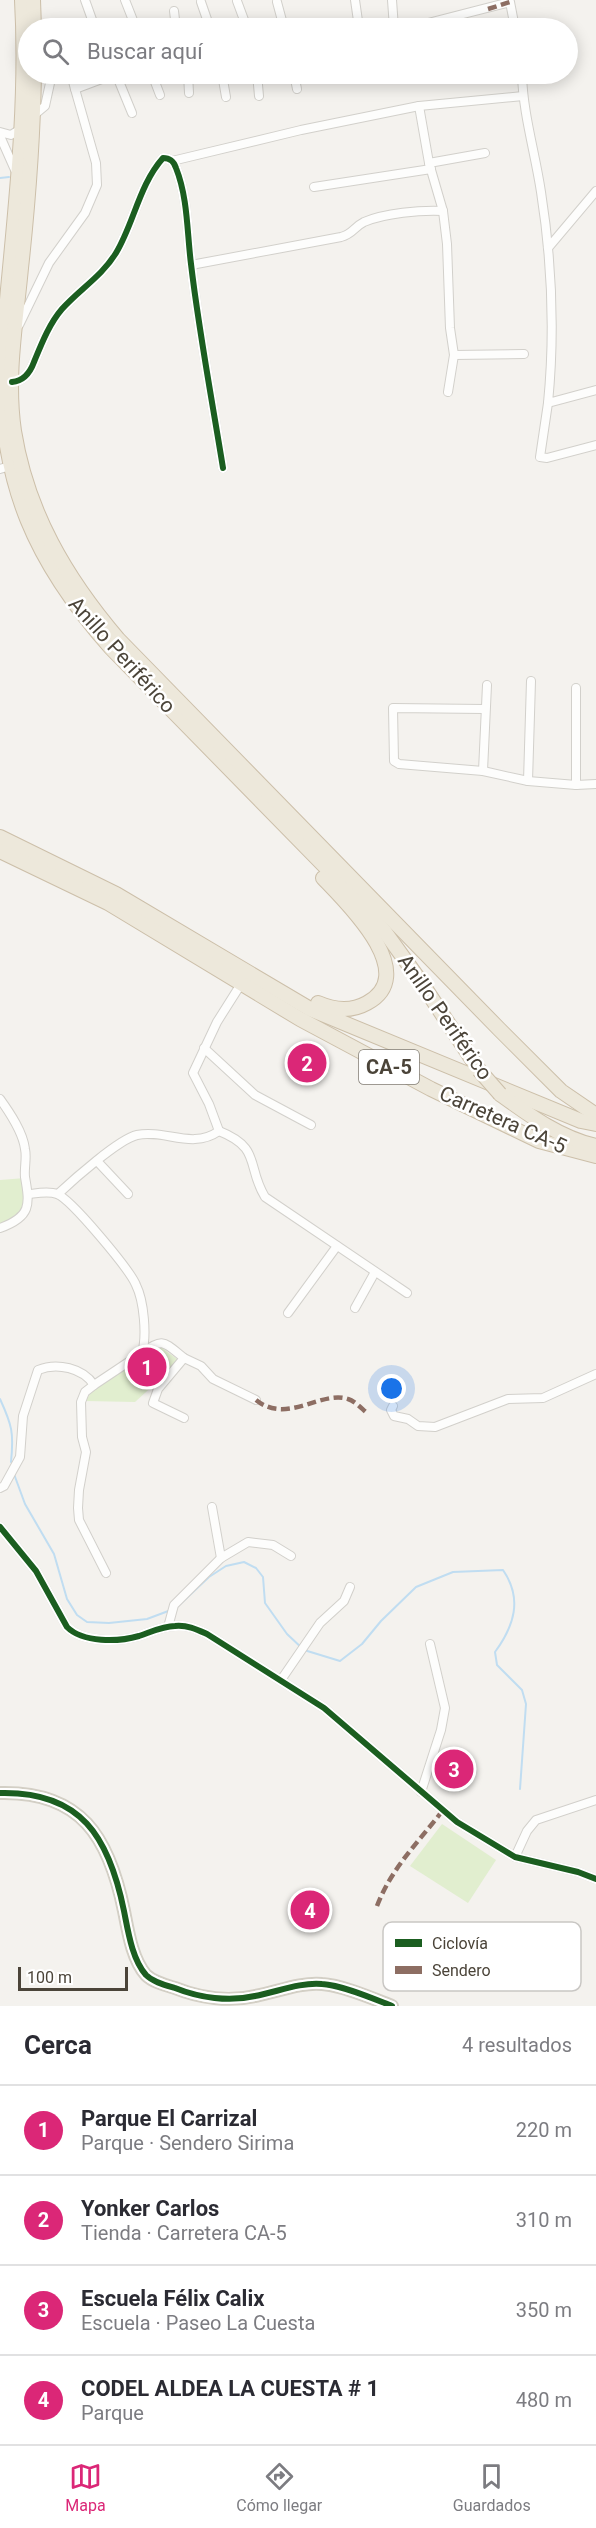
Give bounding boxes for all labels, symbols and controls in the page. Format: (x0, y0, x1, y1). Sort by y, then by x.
search box (18, 18, 578, 84)
icon: search (39, 35, 72, 68)
text: Buscar aquí (87, 39, 203, 64)
street label: Anillo Periférico (64, 592, 180, 718)
street label: Anillo Periférico (393, 950, 497, 1084)
pin: 2 (288, 1040, 326, 1086)
road number: CA-5 (359, 1050, 419, 1084)
street label: Carretera CA-5 (436, 1081, 570, 1159)
pin: 1 (128, 1344, 166, 1390)
your location (377, 1374, 406, 1403)
pin: 3 (434, 1746, 474, 1792)
pin: 4 (290, 1888, 330, 1932)
legend (383, 1922, 581, 1991)
text: Ciclovía (432, 1934, 488, 1953)
text: Sendero (432, 1961, 491, 1980)
scale bar (18, 1964, 128, 1992)
text: 100 m (27, 1968, 72, 1987)
text: Cerca (24, 2030, 92, 2060)
text: 4 resultados (462, 2033, 572, 2057)
text: Parque El Carrizal (81, 2106, 257, 2131)
text: 1 (38, 2118, 49, 2142)
text: 220 m (516, 2118, 572, 2142)
text: Parque · Sendero Sirima (81, 2131, 294, 2155)
text: Yonker Carlos (81, 2196, 219, 2221)
text: 2 (38, 2208, 49, 2232)
text: 310 m (516, 2208, 572, 2232)
text: Tienda · Carretera CA-5 (81, 2221, 287, 2245)
text: Escuela Félix Calix (81, 2286, 264, 2311)
text: 3 (38, 2298, 49, 2322)
text: 350 m (516, 2298, 572, 2322)
text: Escuela · Paseo La Cuesta (81, 2311, 315, 2335)
text: CODEL ALDEA LA CUESTA # 1 (81, 2376, 379, 2401)
text: 4 (38, 2388, 49, 2412)
text: 480 m (516, 2388, 572, 2412)
text: Parque (81, 2401, 144, 2425)
tab: Mapa (65, 2460, 106, 2515)
tab: Cómo llegar (236, 2460, 322, 2515)
tab: Guardados (453, 2460, 531, 2515)

